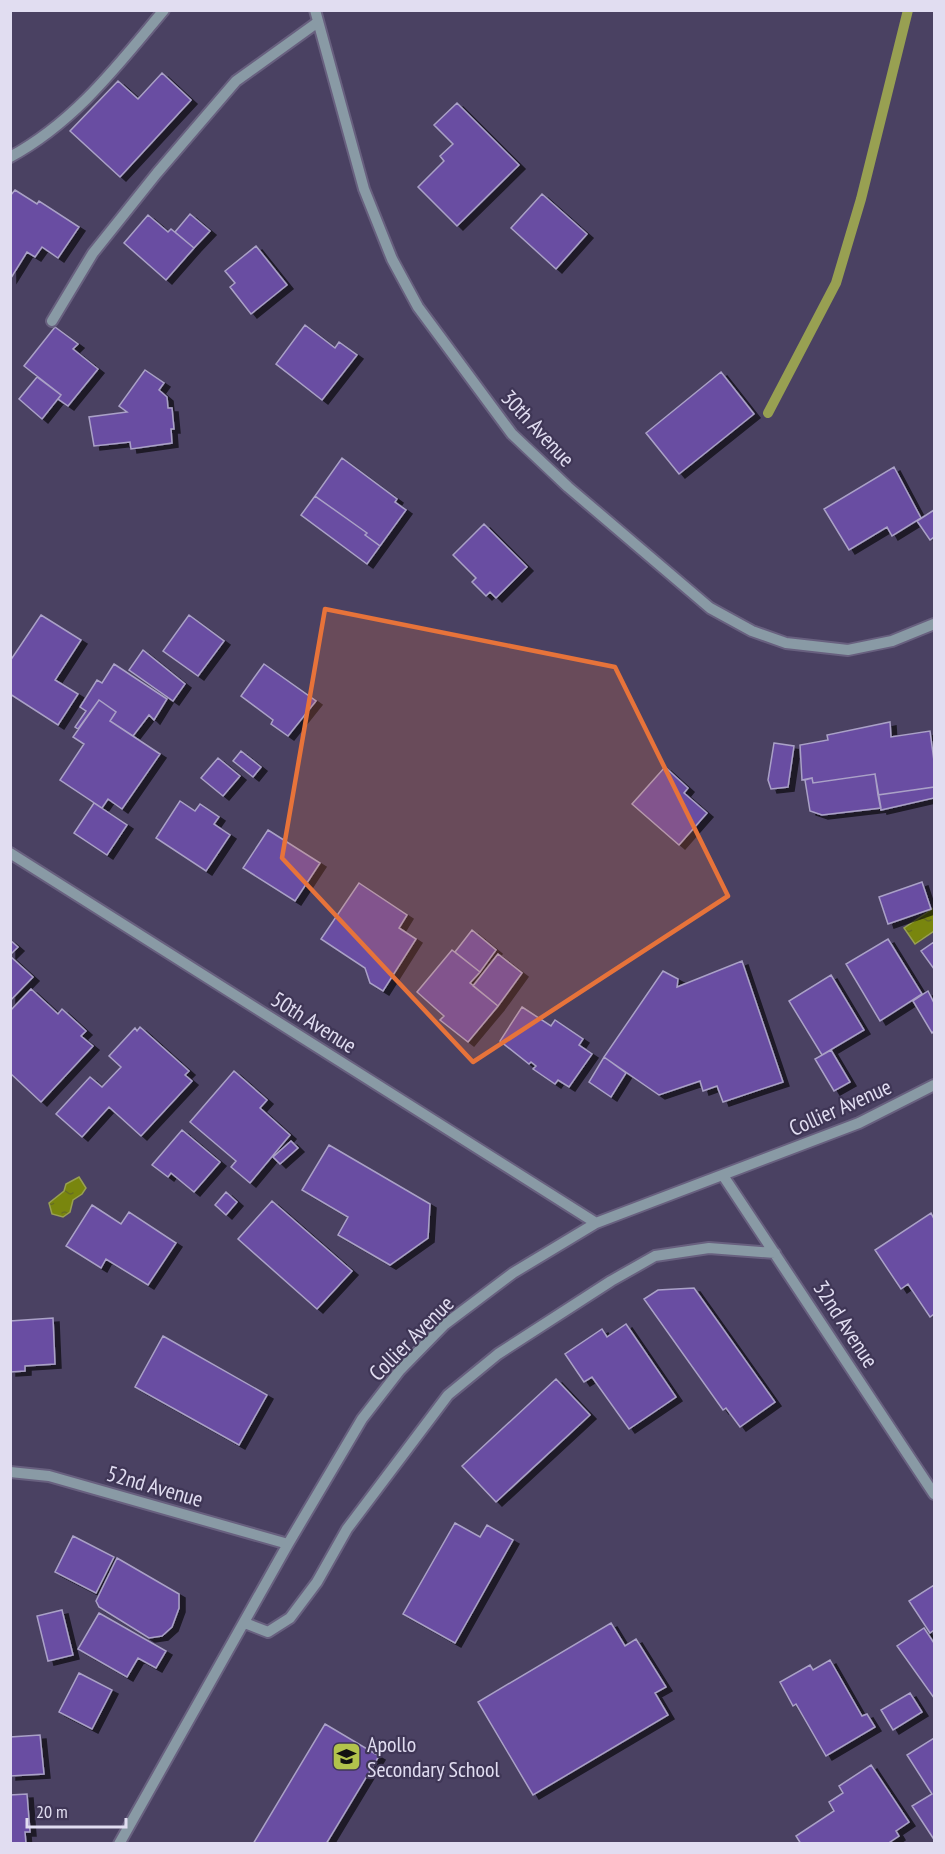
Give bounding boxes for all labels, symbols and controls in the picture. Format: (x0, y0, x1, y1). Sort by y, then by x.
street label: 30th Avenue (495, 384, 581, 472)
street label: 50th Avenue (266, 985, 362, 1059)
street label: Collier Avenue (785, 1072, 895, 1142)
street label: 32nd Avenue (807, 1275, 885, 1373)
street label: Collier Avenue (363, 1290, 459, 1386)
street label: 52nd Avenue (104, 1459, 206, 1513)
place label: Apollo Secondary School (367, 1730, 501, 1783)
school or university icon: Apollo Secondary School (330, 1741, 362, 1773)
scale bar (27, 1791, 126, 1829)
text: 20 m (36, 1800, 68, 1823)

